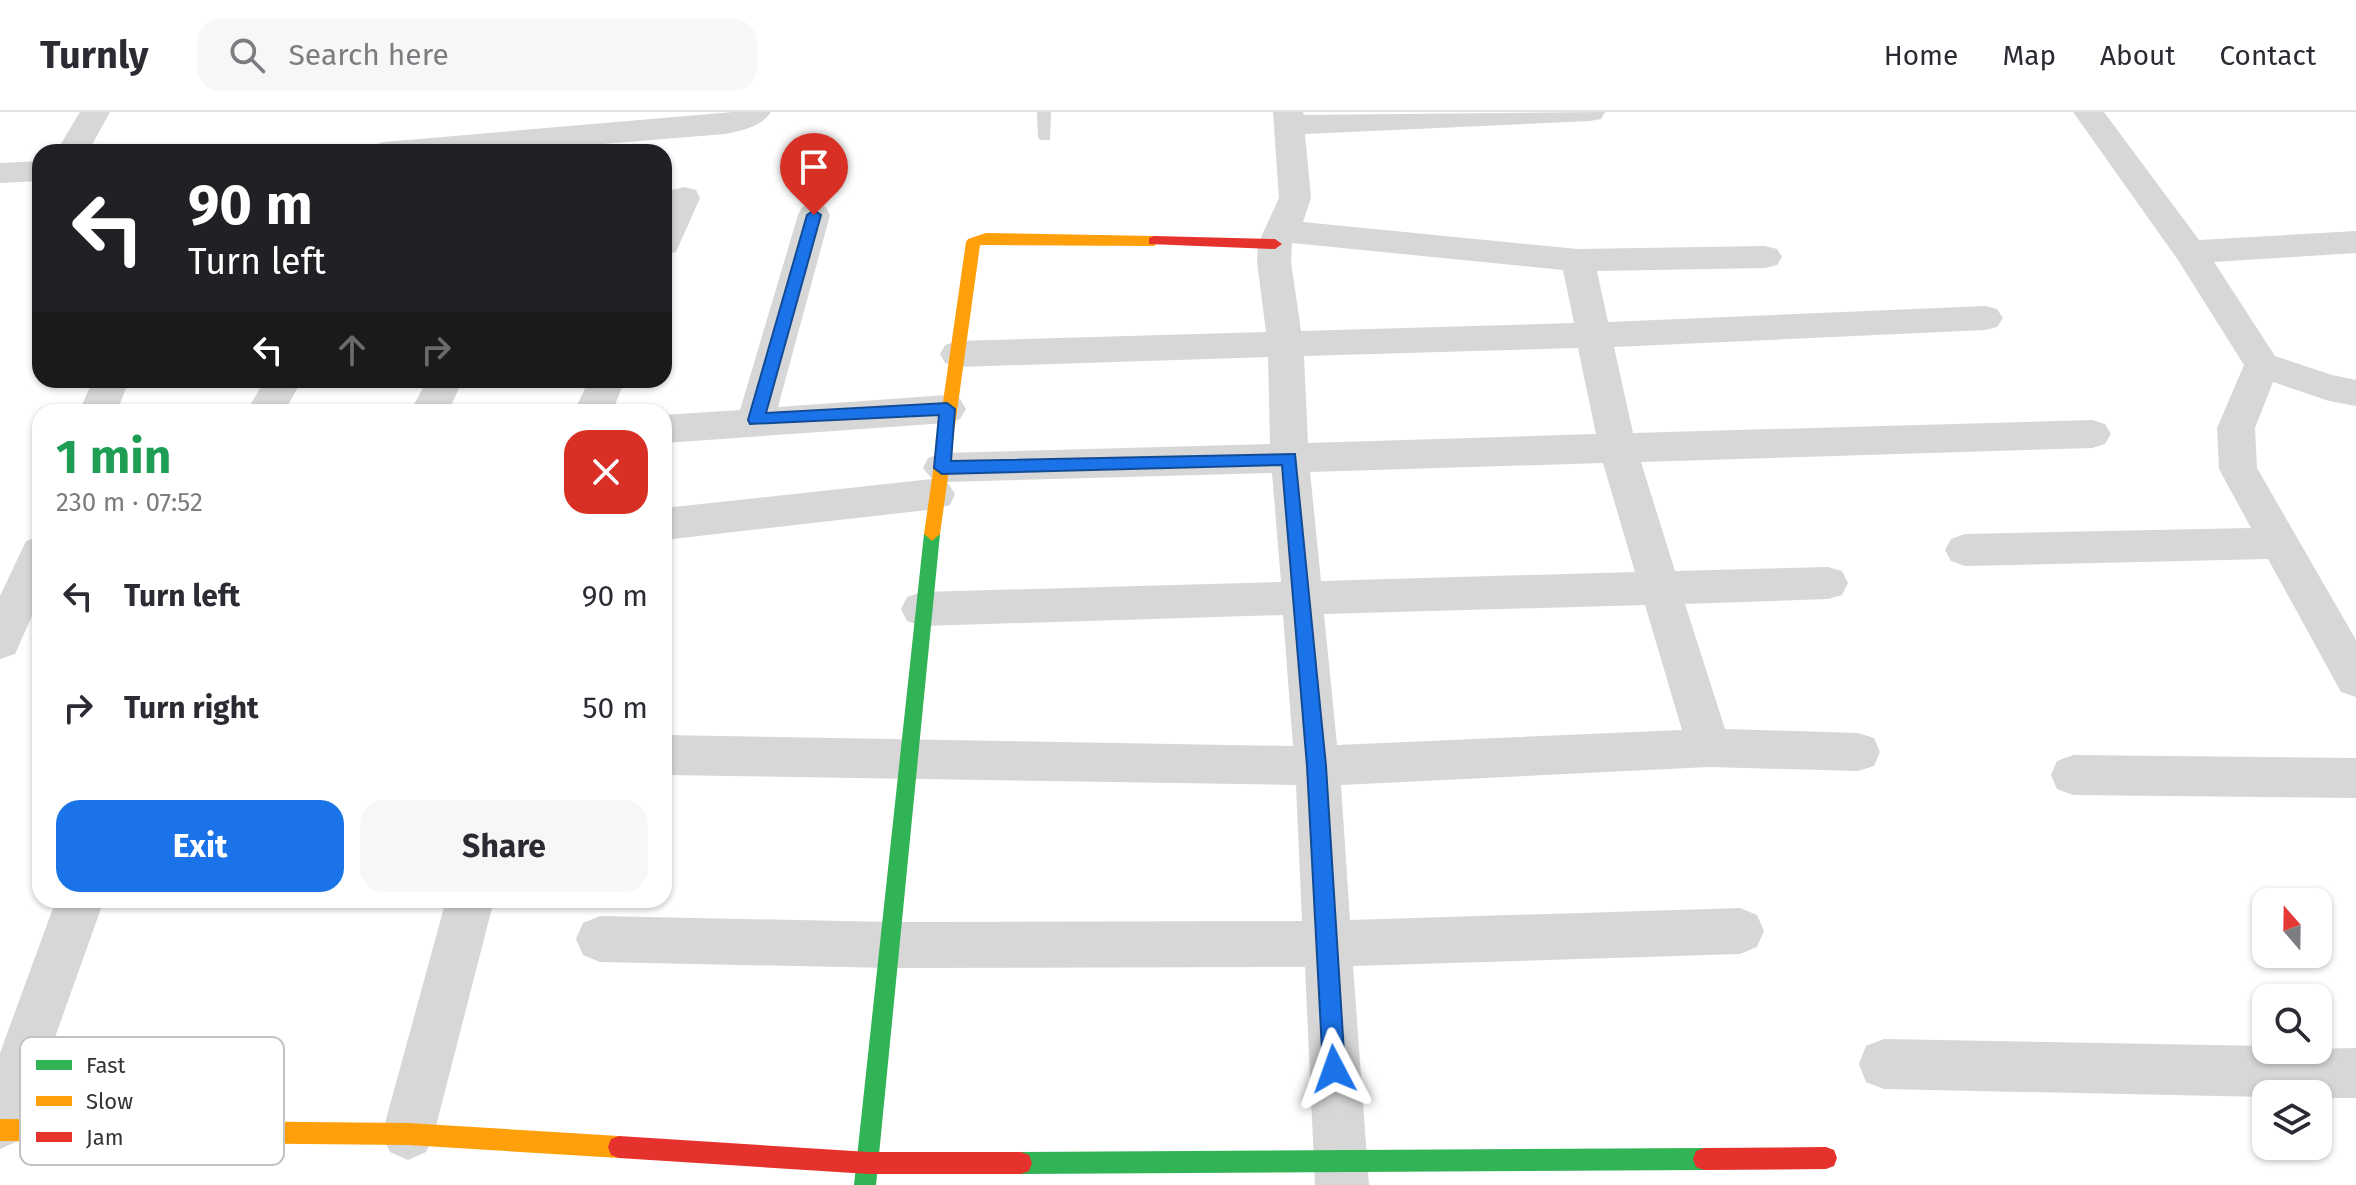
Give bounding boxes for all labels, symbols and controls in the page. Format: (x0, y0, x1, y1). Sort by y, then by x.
search box (197, 19, 757, 91)
text: Turnly (40, 32, 149, 78)
icon: search (225, 33, 269, 77)
text: Search here (289, 37, 449, 73)
text: Home (1884, 39, 1958, 72)
text: Map (2002, 39, 2056, 72)
text: About (2100, 39, 2175, 72)
text: Contact (2219, 39, 2316, 72)
pin (780, 133, 848, 215)
icon: arrive (792, 145, 836, 189)
text: 90 m (188, 172, 313, 239)
icon: left (56, 176, 160, 280)
text: Turn left (188, 240, 326, 284)
icon: left (246, 328, 290, 372)
icon: ahead (330, 328, 374, 372)
icon: right (414, 328, 458, 372)
text: 1 min (56, 428, 171, 486)
button: close (564, 430, 648, 514)
text: 230 m · 07:52 (56, 487, 203, 518)
icon: left (56, 574, 100, 618)
text: Turn left (124, 578, 240, 614)
text: 90 m (582, 578, 648, 614)
icon: right (56, 686, 100, 730)
text: Turn right (124, 690, 259, 726)
text: 50 m (583, 690, 648, 726)
button: Exit (56, 800, 344, 892)
button: Share (360, 800, 648, 892)
north arrow (2252, 888, 2332, 968)
map controls (2252, 888, 2332, 1160)
button: search (2252, 984, 2332, 1064)
position arrow (1292, 1027, 1376, 1111)
legend (20, 1037, 284, 1165)
text: Fast (86, 1052, 126, 1079)
button: layers (2252, 1080, 2332, 1160)
text: Slow (86, 1088, 133, 1115)
text: Jam (86, 1124, 124, 1151)

